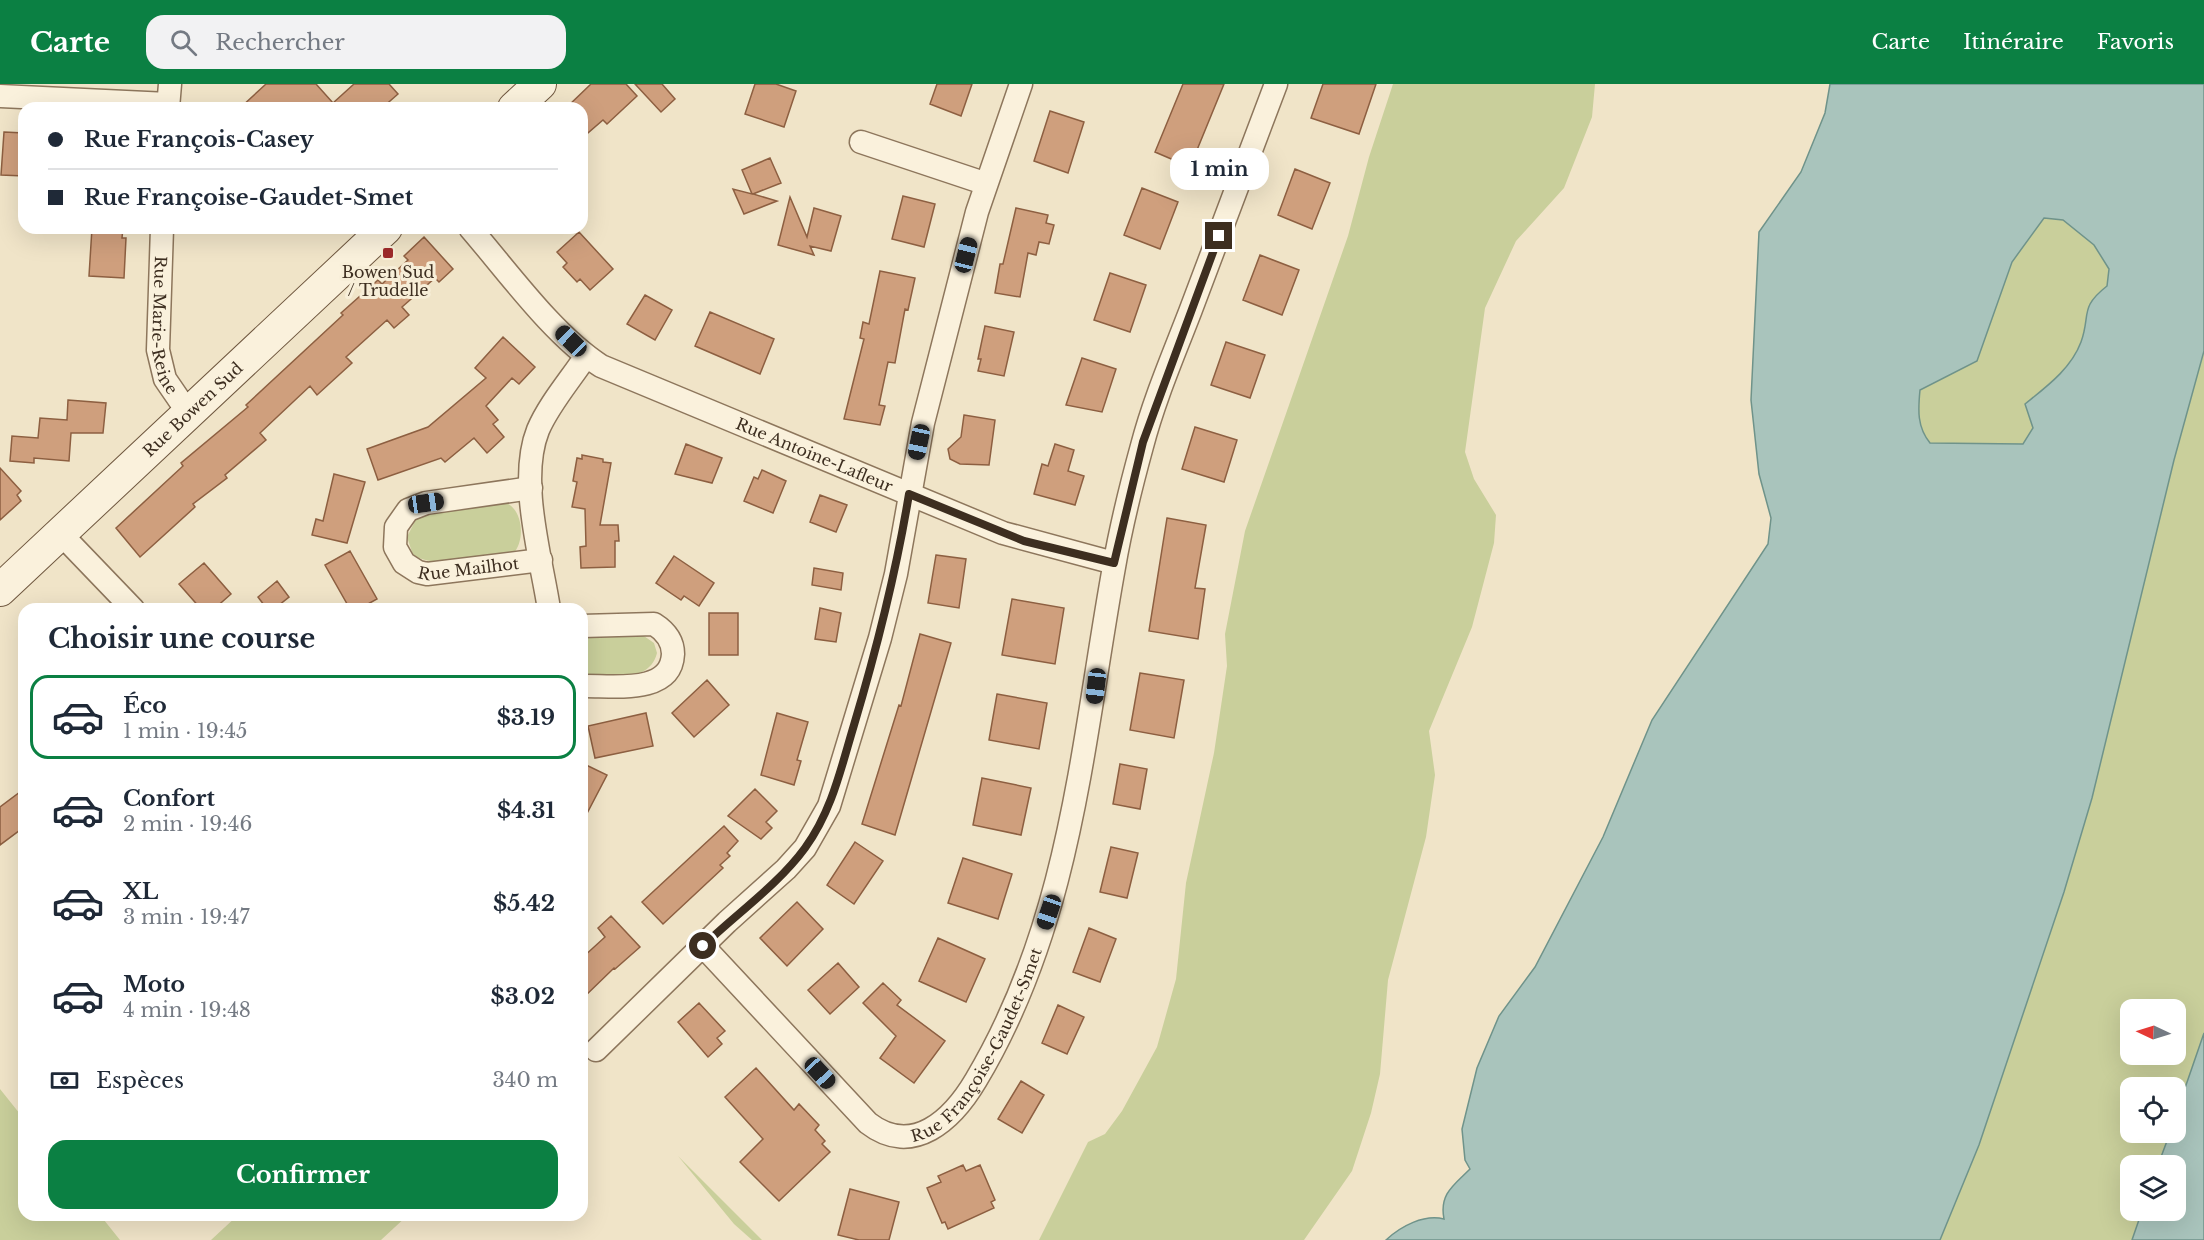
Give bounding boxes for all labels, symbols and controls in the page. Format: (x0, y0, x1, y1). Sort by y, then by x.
search box (146, 15, 566, 69)
text: Carte (30, 25, 110, 60)
icon: search (167, 26, 200, 59)
text: Rechercher (215, 29, 345, 56)
text: Carte (1872, 29, 1930, 55)
text: Itinéraire (1963, 29, 2064, 55)
text: Favoris (2097, 29, 2174, 55)
text: Rue François-Casey (84, 126, 314, 153)
callout: 1 min (1170, 149, 1268, 191)
text: 1 min (1191, 157, 1248, 181)
text: Rue Françoise-Gaudet-Smet (84, 184, 413, 211)
route end (1205, 222, 1232, 249)
car (953, 235, 979, 275)
marker: Bowen Sud / Trudelle (381, 246, 395, 260)
street label: Rue Marie-Reine (148, 256, 182, 398)
place label: Bowen Sud / Trudelle (342, 262, 434, 300)
car (552, 322, 590, 360)
street label: Rue Bowen Sud (138, 358, 247, 461)
street label: Rue Antoine-Lafleur (733, 413, 896, 496)
car (906, 423, 932, 461)
car (407, 492, 445, 514)
street label: Rue Mailhot (416, 553, 520, 585)
text: Choisir une course (48, 622, 315, 655)
car (1085, 667, 1107, 705)
icon: car (51, 690, 105, 744)
text: Éco (123, 692, 167, 719)
text: $3.19 (497, 704, 555, 731)
text: 1 min · 19:45 (123, 719, 247, 743)
icon: car (51, 783, 105, 837)
text: Confort (123, 785, 215, 812)
text: $4.31 (497, 797, 555, 824)
text: 2 min · 19:46 (123, 812, 252, 836)
icon: car (51, 876, 105, 930)
text: XL (123, 878, 158, 905)
text: $5.42 (493, 890, 555, 917)
car (1035, 892, 1063, 932)
text: 3 min · 19:47 (123, 905, 250, 929)
route start (689, 932, 716, 959)
street label: Rue Françoise-Gaudet-Smet (908, 945, 1046, 1146)
icon: car (51, 969, 105, 1023)
text: Moto (123, 971, 185, 998)
text: $3.02 (491, 983, 555, 1010)
text: 4 min · 19:48 (123, 998, 251, 1022)
north arrow (2120, 999, 2186, 1065)
map controls (2120, 999, 2186, 1221)
car (801, 1054, 839, 1092)
icon: cash (48, 1064, 81, 1097)
text: Espèces (96, 1067, 184, 1094)
text: 340 m (493, 1068, 558, 1092)
button: locate (2120, 1077, 2186, 1143)
button: Confirmer (48, 1140, 558, 1209)
button: layers (2120, 1155, 2186, 1221)

